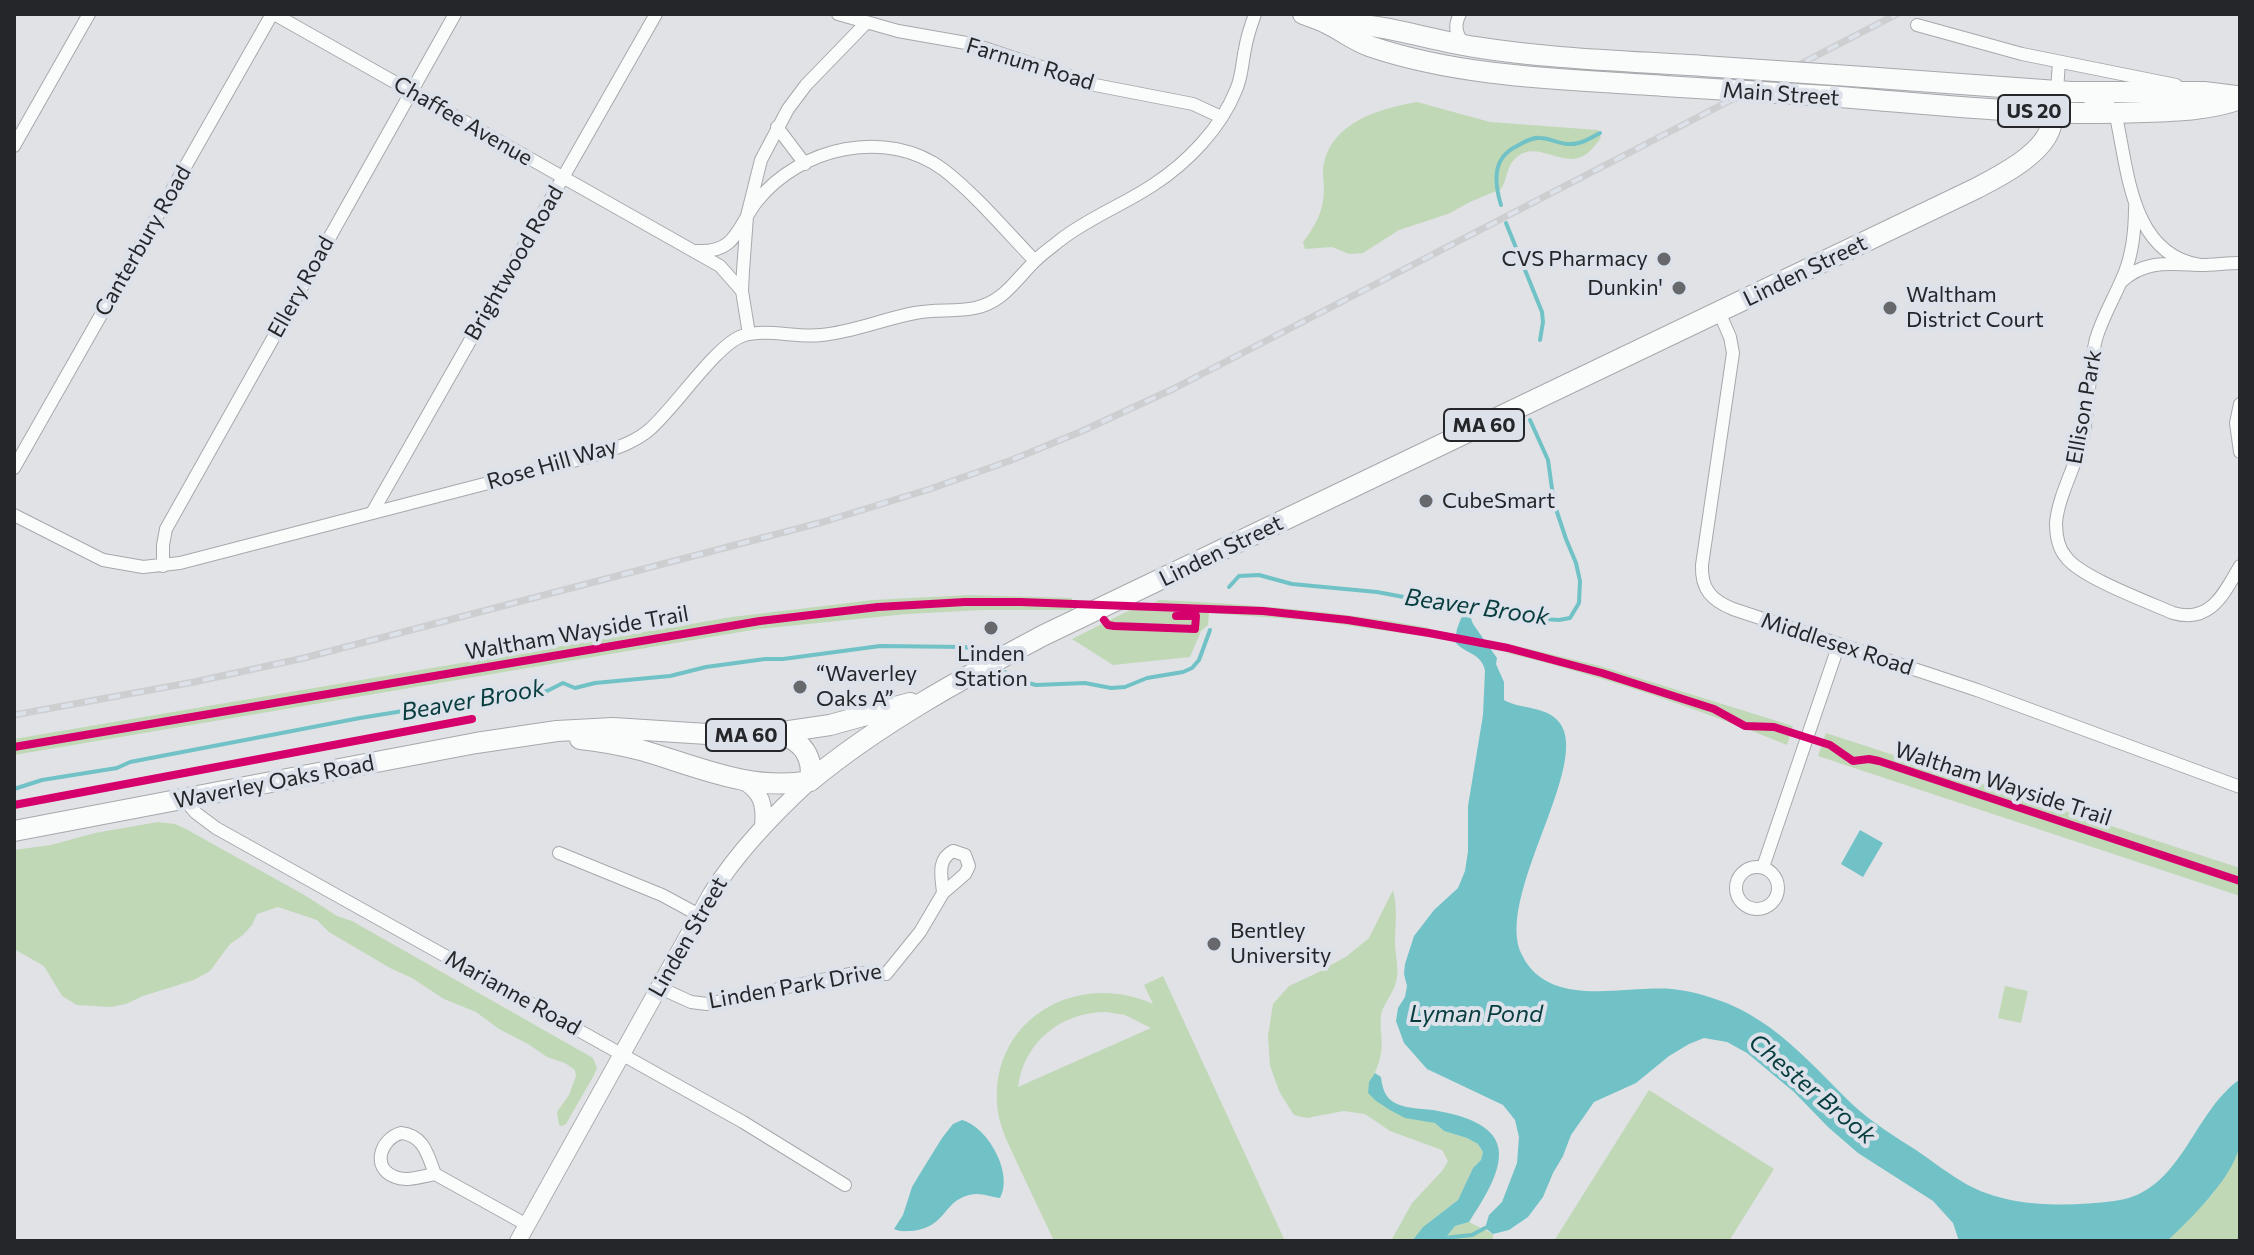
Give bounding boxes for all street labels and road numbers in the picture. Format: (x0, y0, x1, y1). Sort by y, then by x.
street label: Farnum Road (963, 32, 1097, 96)
street label: Chaffee Avenue (389, 70, 537, 172)
street label: Main Street (1722, 77, 1840, 111)
road number: US 20 (1998, 95, 2070, 127)
street label: Canterbury Road (89, 161, 197, 321)
street label: Brightwood Road (459, 181, 569, 345)
street label: Linden Street (1739, 230, 1871, 312)
street label: Ellery Road (262, 232, 340, 342)
street label: Ellison Park (2061, 348, 2107, 466)
road number: MA 60 (1444, 409, 1524, 441)
street label: Rose Hill Way (484, 433, 620, 495)
street label: Linden Street (1155, 510, 1287, 592)
street label: Waltham Wayside Trail (463, 600, 691, 666)
street label: Middlesex Road (1758, 607, 1916, 681)
road number: MA 60 (706, 719, 786, 751)
street label: Waltham Wayside Trail (1891, 736, 2115, 832)
street label: Waverley Oaks Road (172, 750, 376, 814)
street label: Linden Street (643, 872, 733, 1002)
street label: Marianne Road (441, 945, 585, 1041)
street label: Linden Park Drive (706, 958, 884, 1014)

